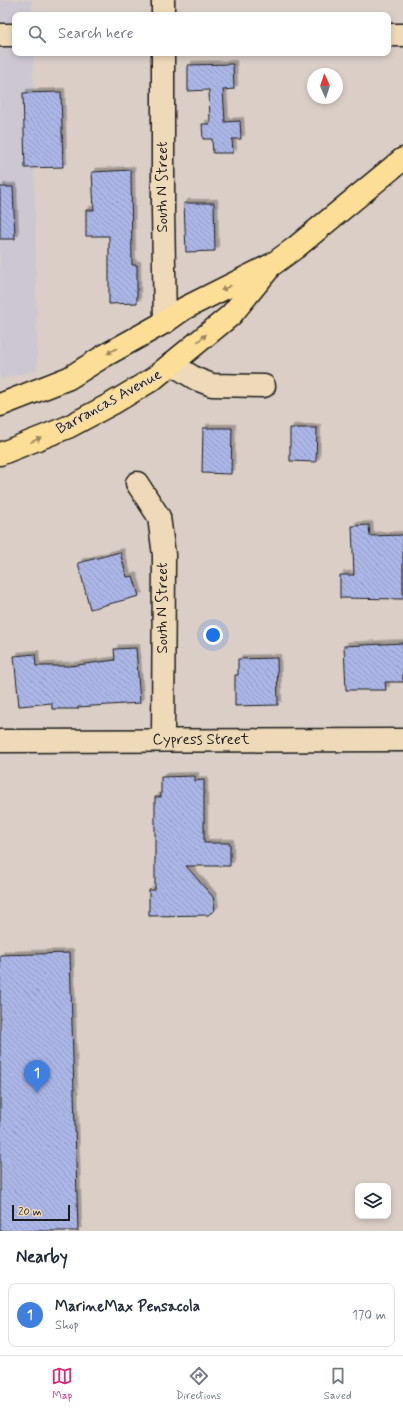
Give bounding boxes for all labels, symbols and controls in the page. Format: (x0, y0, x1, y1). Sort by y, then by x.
search box (12, 12, 391, 56)
icon: search (26, 23, 48, 45)
text: Search here (58, 24, 134, 44)
north arrow (307, 68, 343, 104)
street label: South N Street (153, 141, 173, 233)
one-way arrow (220, 284, 232, 291)
one-way arrow (196, 334, 207, 343)
one-way arrow (107, 347, 118, 354)
street label: Barrancas Avenue (53, 365, 165, 439)
one-way arrow (31, 437, 43, 443)
street label: South N Street (153, 562, 173, 654)
your location (203, 625, 223, 645)
street label: Cypress Street (152, 730, 250, 750)
pin: 1 (24, 1060, 50, 1093)
map controls (355, 1183, 391, 1219)
button: layers (355, 1183, 391, 1219)
scale bar (12, 1203, 70, 1222)
text: 20 m (18, 1205, 41, 1219)
text: Nearby (16, 1246, 68, 1268)
text: MarineMax Pensacola (55, 1297, 200, 1317)
text: 1 (27, 1307, 33, 1324)
text: 170 m (352, 1307, 386, 1324)
text: Shop (55, 1317, 79, 1334)
tab: Map (51, 1365, 73, 1403)
tab: Directions (176, 1365, 221, 1403)
tab: Saved (324, 1365, 352, 1403)

